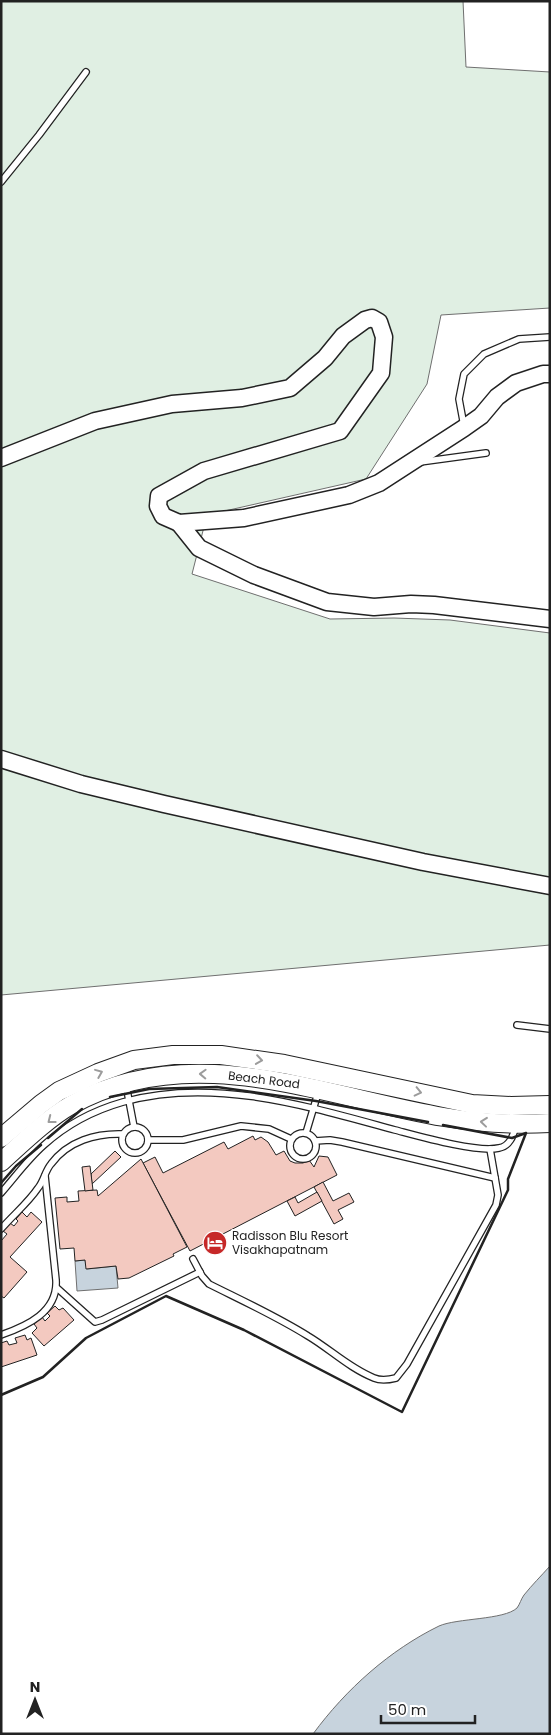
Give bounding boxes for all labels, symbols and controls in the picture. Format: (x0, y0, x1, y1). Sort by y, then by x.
one-way arrow (255, 1054, 263, 1065)
street label: Beach Road (227, 1067, 301, 1092)
one-way arrow (199, 1068, 207, 1079)
one-way arrow (94, 1069, 103, 1079)
one-way arrow (414, 1086, 423, 1097)
one-way arrow (48, 1114, 57, 1122)
one-way arrow (479, 1117, 487, 1128)
place label: Radisson Blu Resort Visakhapatnam (232, 1227, 348, 1258)
hotel icon: Radisson Blu Resort Visakhapatnam (202, 1230, 228, 1256)
north arrow (10, 1675, 60, 1725)
text: N (30, 1677, 40, 1697)
scale bar (381, 1692, 475, 1724)
text: 50 m (388, 1699, 426, 1720)

